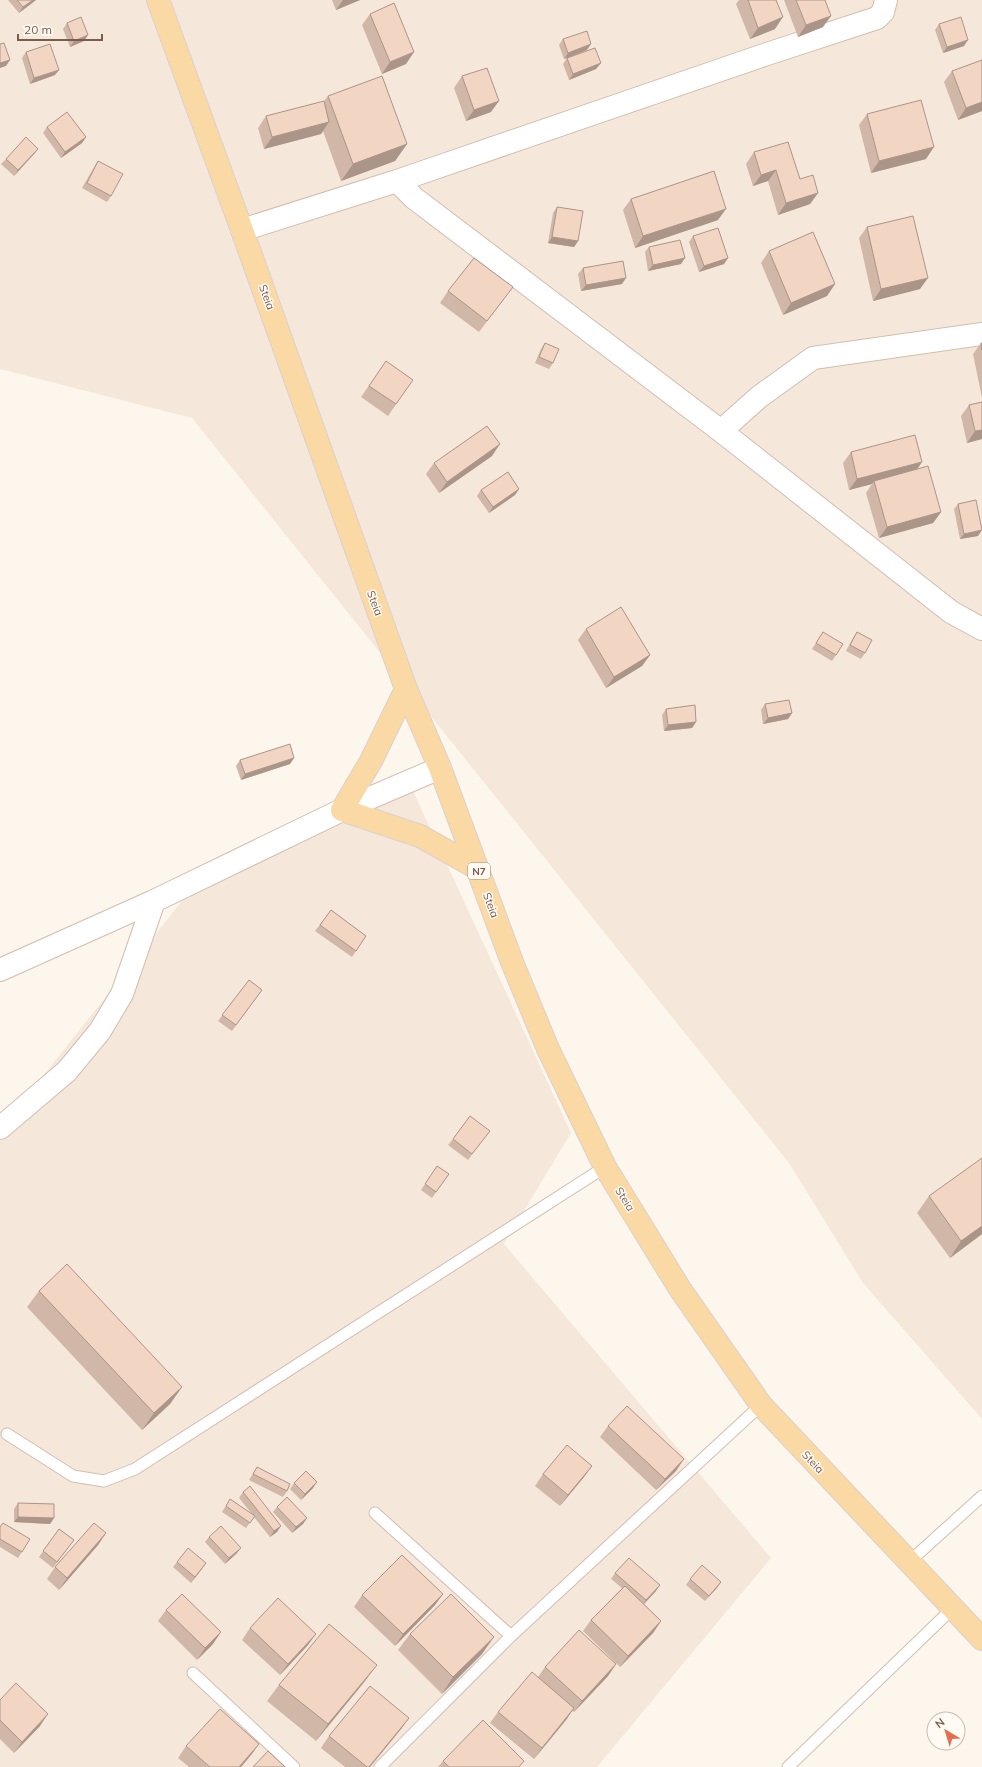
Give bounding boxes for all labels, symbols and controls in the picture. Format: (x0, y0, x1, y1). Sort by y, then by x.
scale bar (18, 16, 102, 42)
text: 20 m (24, 22, 52, 37)
street label: Steia (256, 282, 278, 312)
street label: Steia (364, 588, 386, 618)
road number: N7 (468, 863, 490, 879)
street label: Steia (480, 890, 502, 920)
street label: Steia (612, 1184, 638, 1214)
street label: Steia (799, 1448, 827, 1476)
north arrow (926, 1711, 966, 1751)
text: N (932, 1715, 947, 1731)

